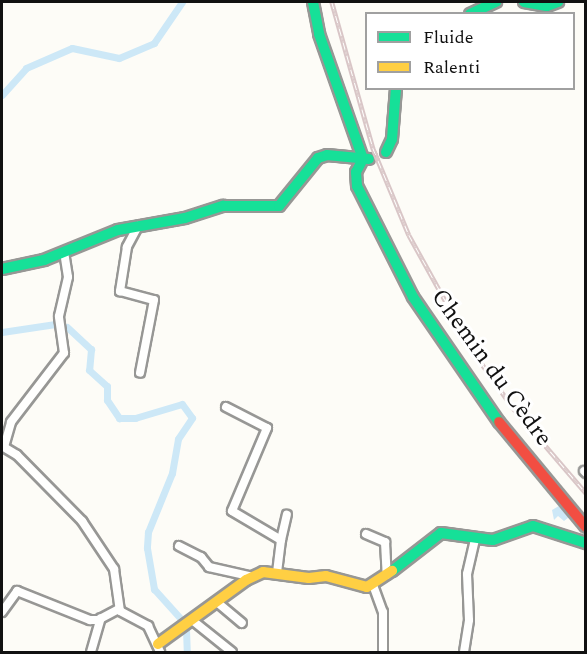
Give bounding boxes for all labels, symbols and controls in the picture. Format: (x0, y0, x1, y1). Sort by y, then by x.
legend (365, 12, 575, 90)
text: Fluide (423, 24, 474, 51)
text: Ralenti (423, 54, 480, 81)
street label: Chemin du Cèdre (424, 284, 558, 452)

